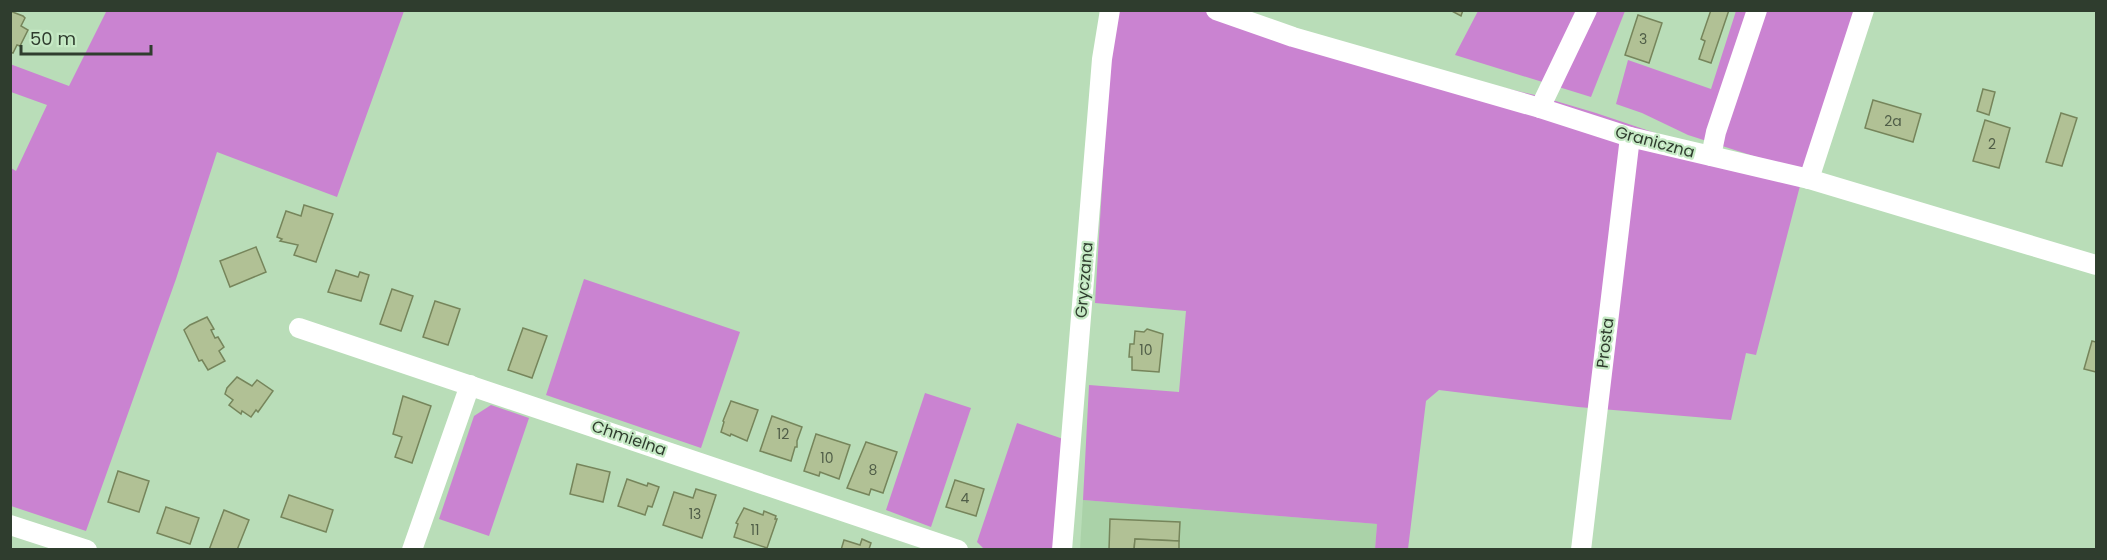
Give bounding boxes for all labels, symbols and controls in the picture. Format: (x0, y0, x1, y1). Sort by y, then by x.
scale bar (21, 18, 152, 56)
text: 50 m (30, 26, 76, 51)
house number: 3 (1639, 29, 1647, 49)
house number: 2a (1884, 111, 1902, 131)
street label: Graniczna (1613, 120, 1697, 164)
house number: 2 (1988, 134, 1996, 154)
street label: Gryczana (1069, 241, 1099, 319)
street label: Prosta (1591, 317, 1619, 369)
house number: 10 (1139, 340, 1153, 360)
street label: Chmielna (588, 414, 670, 462)
house number: 12 (777, 424, 789, 444)
house number: 10 (820, 448, 834, 468)
house number: 8 (869, 460, 878, 480)
house number: 4 (961, 488, 970, 508)
house number: 13 (689, 504, 701, 524)
house number: 11 (751, 520, 759, 540)

